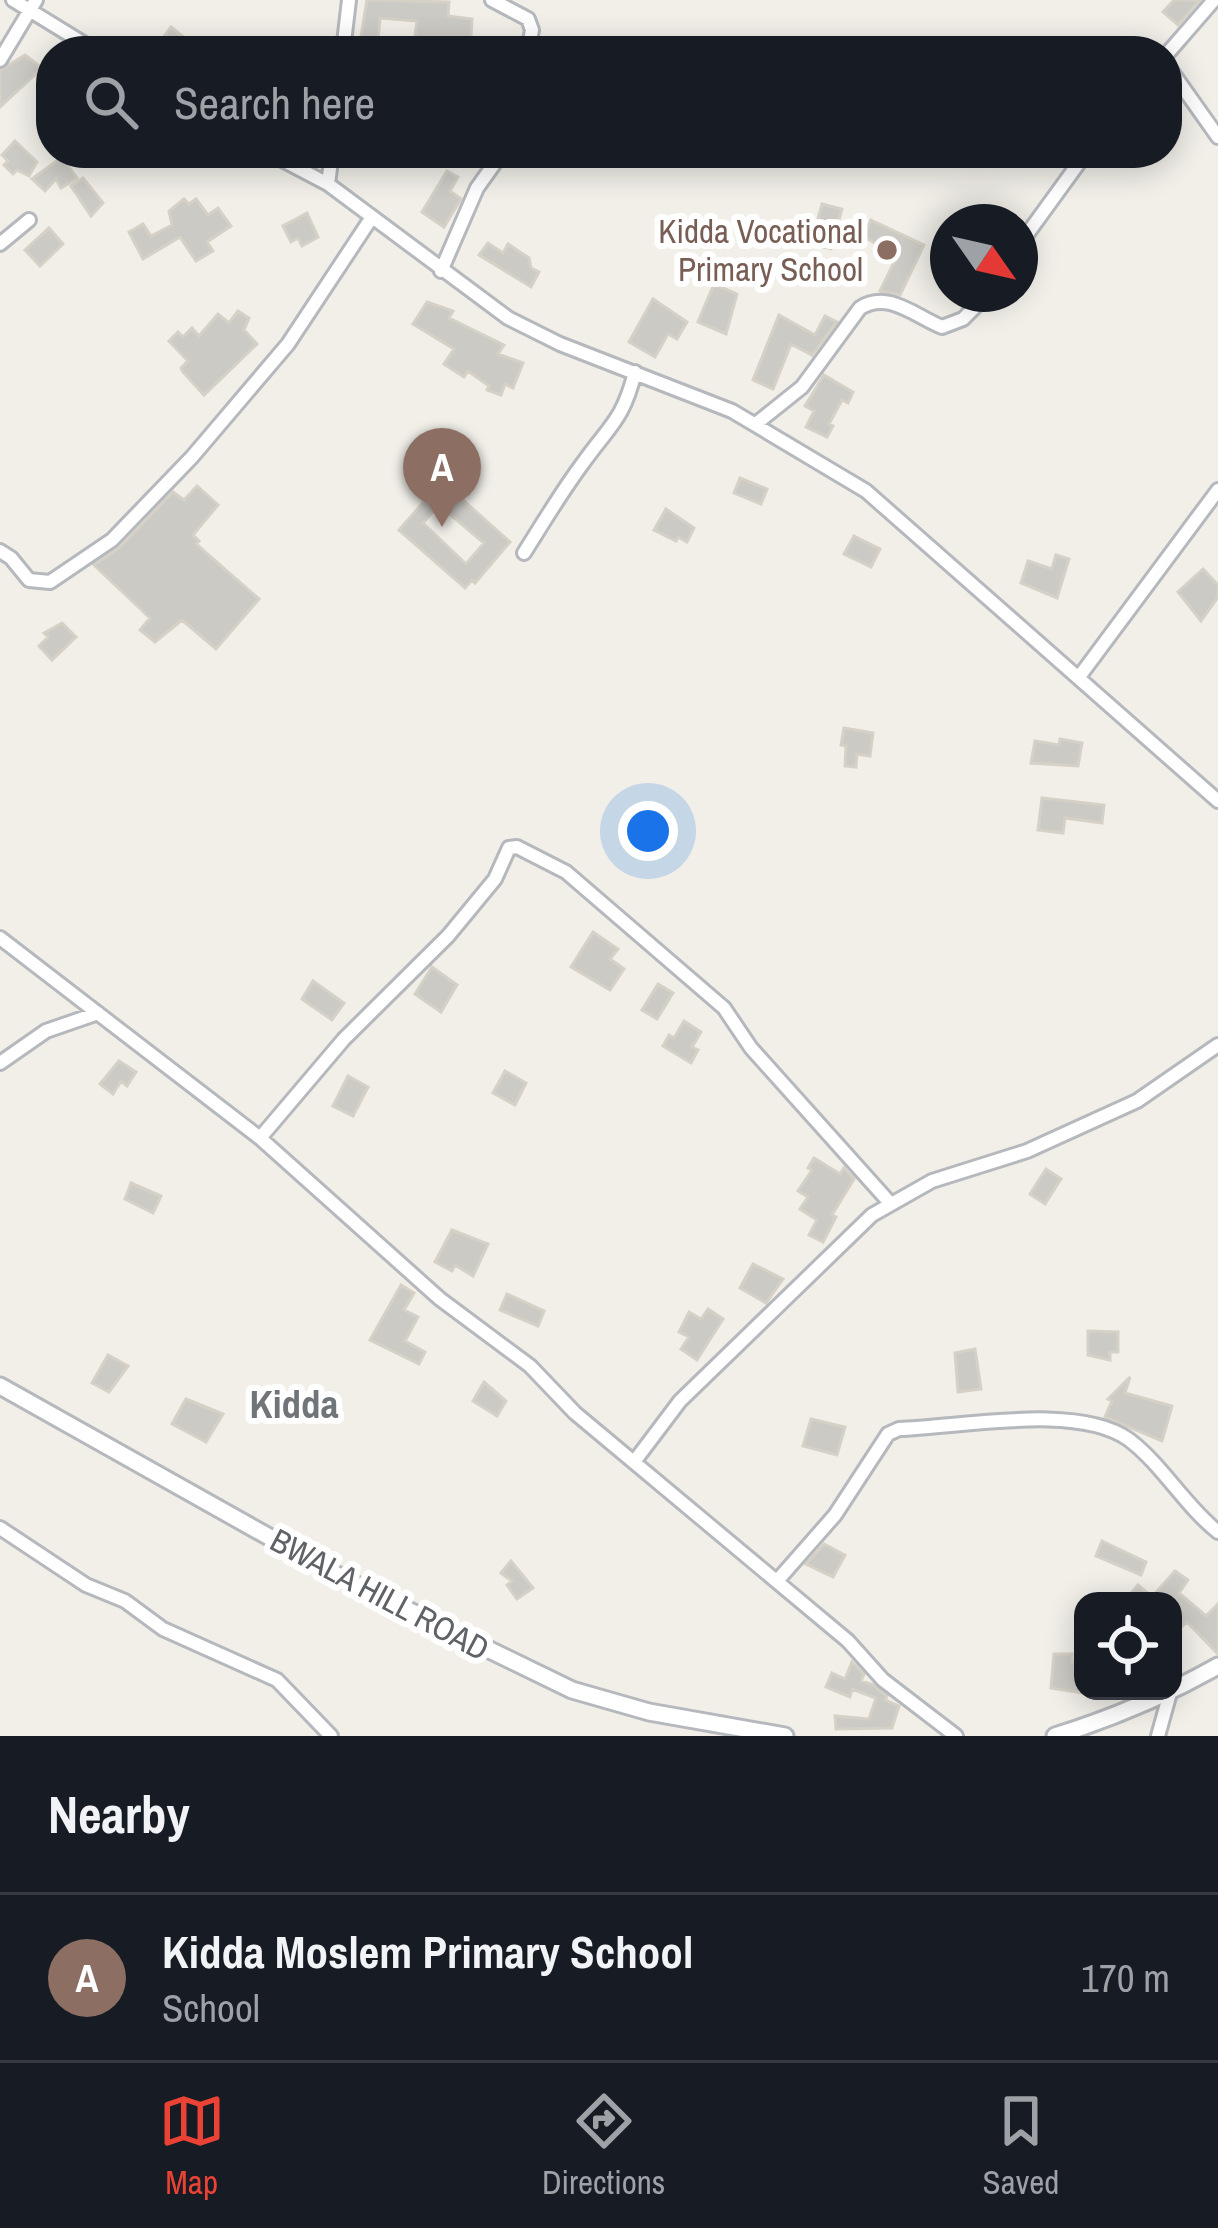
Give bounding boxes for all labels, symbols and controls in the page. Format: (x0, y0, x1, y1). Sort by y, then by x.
search box (36, 36, 1182, 168)
icon: search (78, 69, 144, 135)
text: Search here (174, 72, 375, 133)
north arrow (930, 204, 1038, 312)
place label: Kidda Vocational Primary School (658, 209, 863, 291)
marker: Kidda Vocational Primary School (874, 237, 900, 263)
pin: A (403, 428, 481, 527)
your location (618, 801, 678, 861)
district label: Kidda (250, 1378, 339, 1430)
street label: BWALA HILL ROAD (263, 1518, 497, 1670)
map controls (1074, 1592, 1182, 1700)
button: locate (1074, 1592, 1182, 1700)
text: Nearby (48, 1780, 190, 1849)
text: Kidda Moslem Primary School (162, 1921, 693, 1982)
text: A (75, 1952, 99, 2004)
text: 170 m (1081, 1952, 1170, 2004)
text: School (162, 1982, 260, 2034)
tab: Map (159, 2088, 225, 2204)
tab: Directions (542, 2088, 665, 2204)
tab: Saved (983, 2088, 1059, 2204)

